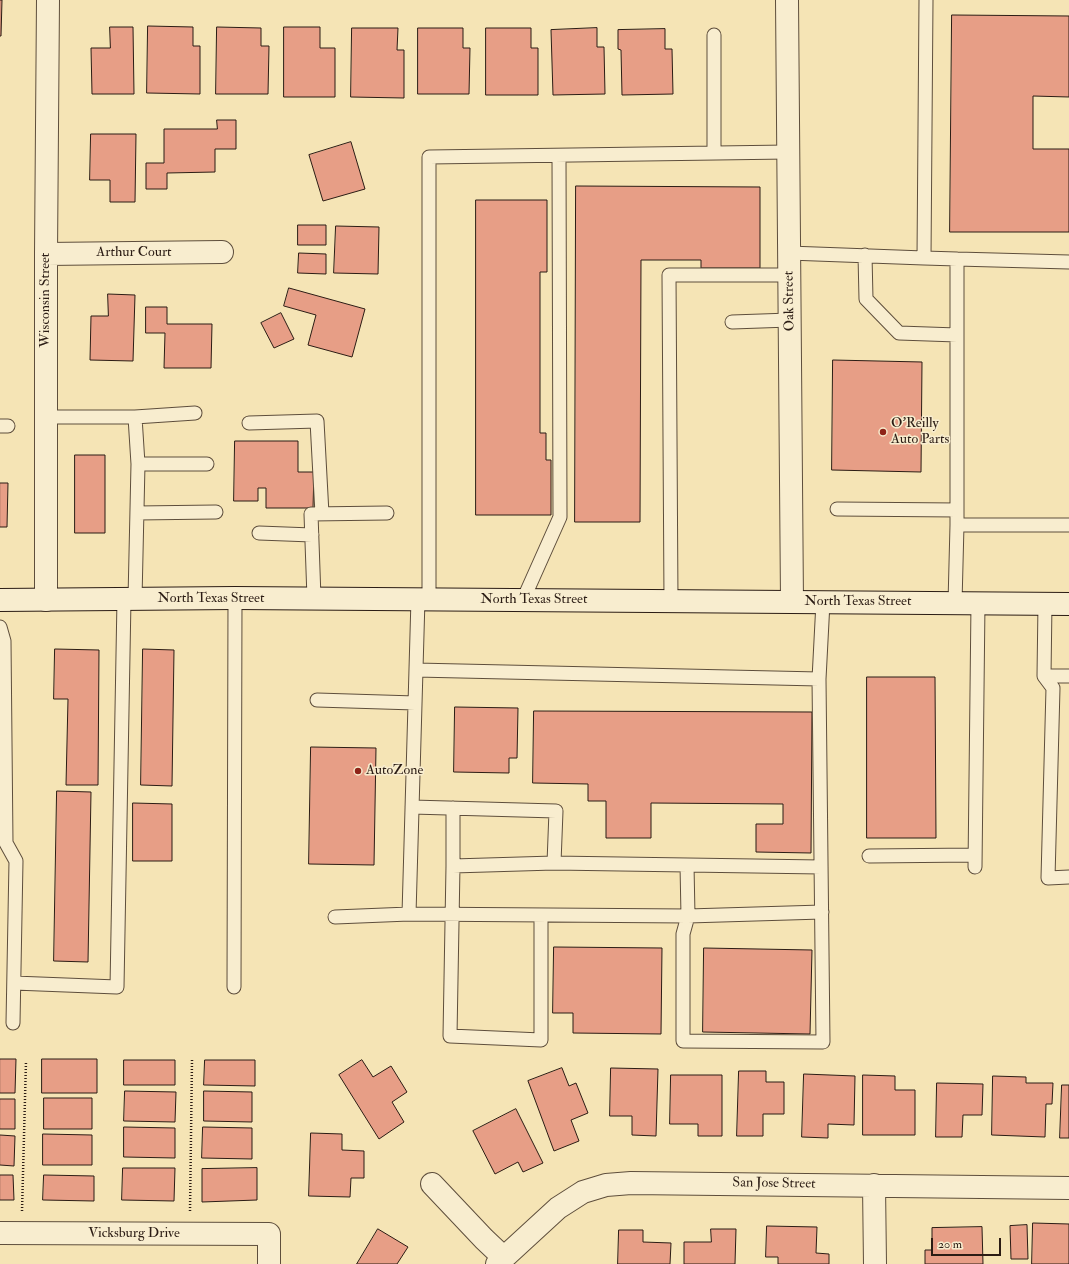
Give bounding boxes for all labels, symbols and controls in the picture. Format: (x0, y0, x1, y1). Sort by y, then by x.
street label: Arthur Court (96, 245, 172, 261)
street label: Wisconsin Street (38, 253, 54, 347)
street label: Oak Street (781, 271, 799, 331)
place label: O'Reilly Auto Parts (891, 416, 949, 448)
marker: O'Reilly Auto Parts (878, 427, 888, 437)
street label: North Texas Street (158, 591, 264, 607)
street label: North Texas Street (481, 592, 587, 608)
street label: North Texas Street (805, 594, 911, 610)
place label: AutoZone (366, 763, 423, 779)
marker: AutoZone (353, 766, 363, 776)
street label: San Jose Street (732, 1175, 816, 1193)
street label: Vicksburg Drive (88, 1226, 180, 1242)
scale bar (933, 1230, 1003, 1256)
text: 20 m (938, 1237, 962, 1252)

